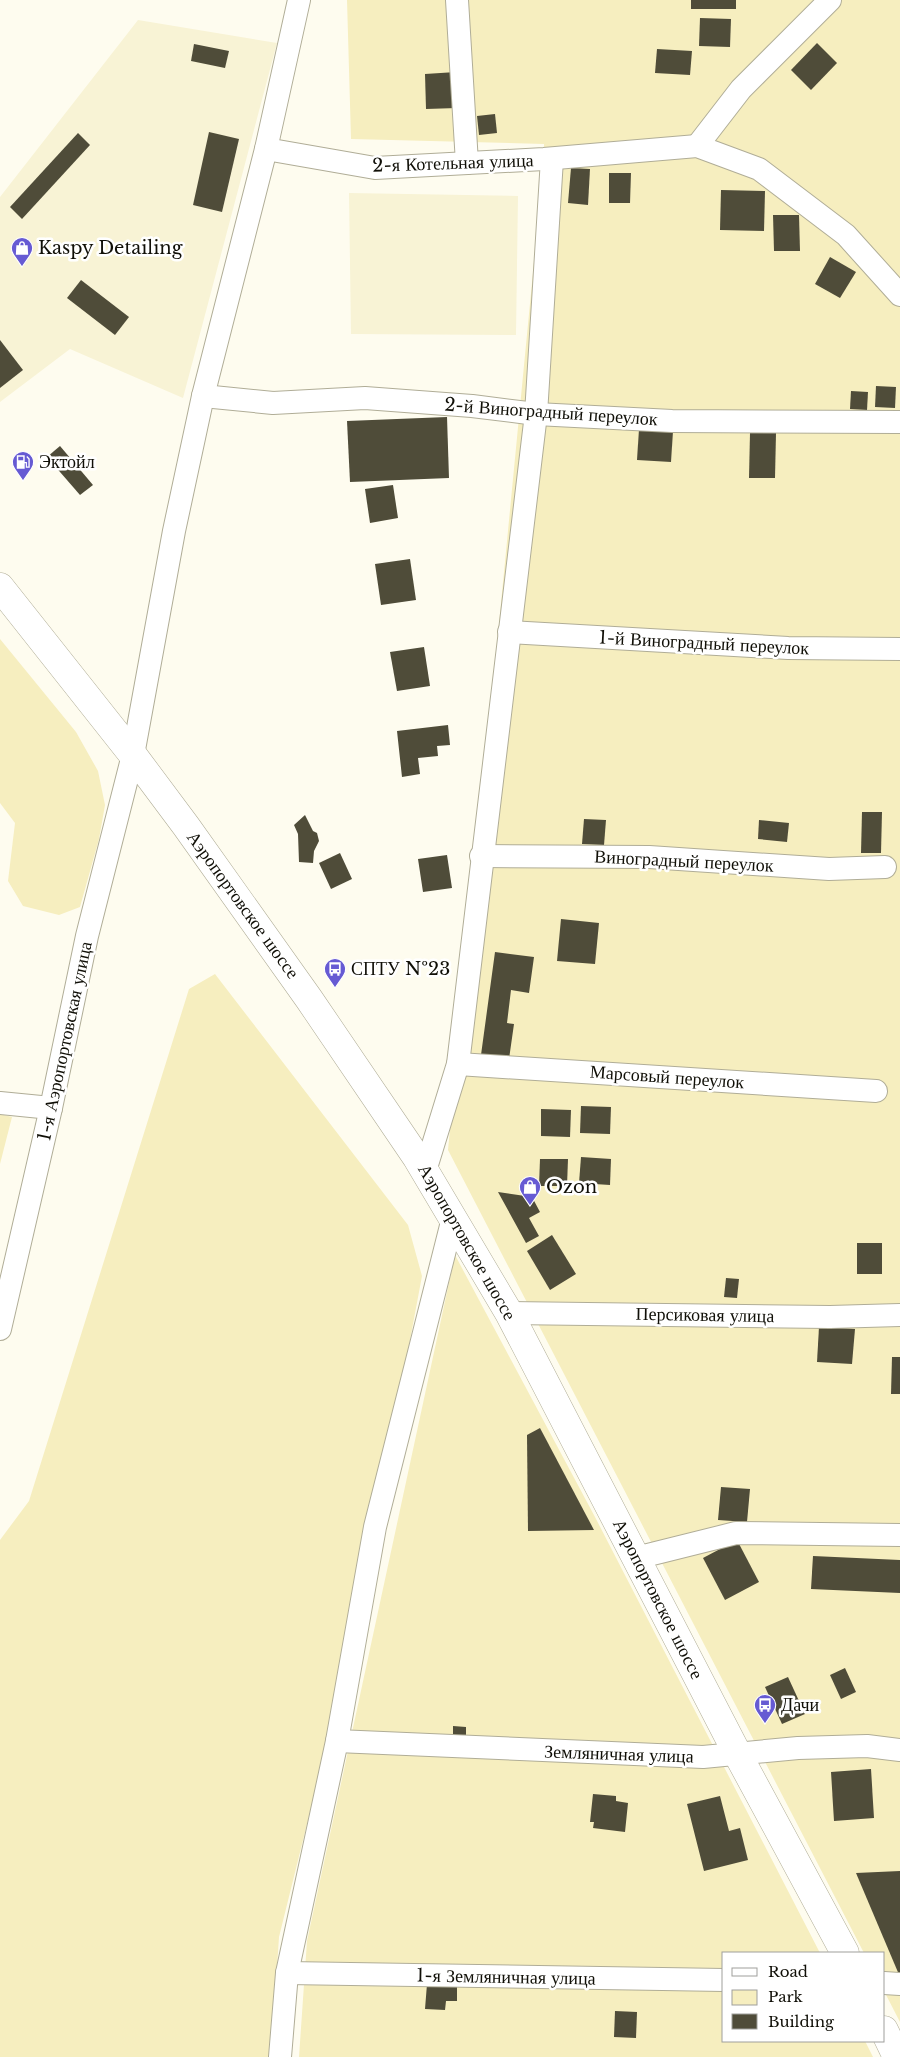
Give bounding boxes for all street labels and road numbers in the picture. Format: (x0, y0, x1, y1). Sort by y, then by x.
street label: 2-я Котельная улица (372, 149, 534, 177)
street label: 2-й Виноградный переулок (444, 394, 659, 430)
street label: 1-й Виноградный переулок (598, 627, 810, 660)
street label: Аэропортовское шоссе (182, 827, 304, 983)
street label: Виноградный переулок (594, 845, 774, 877)
street label: 1-я Аэропортовская улица (33, 939, 97, 1143)
street label: Марсовый переулок (589, 1061, 745, 1093)
street label: Аэропортовское шоссе (413, 1160, 521, 1324)
street label: Персиковая улица (636, 1303, 774, 1327)
street label: Аэропортовское шоссе (608, 1515, 708, 1683)
street label: Земляничная улица (544, 1740, 694, 1768)
street label: 1-я Земляничная улица (416, 1964, 596, 1990)

